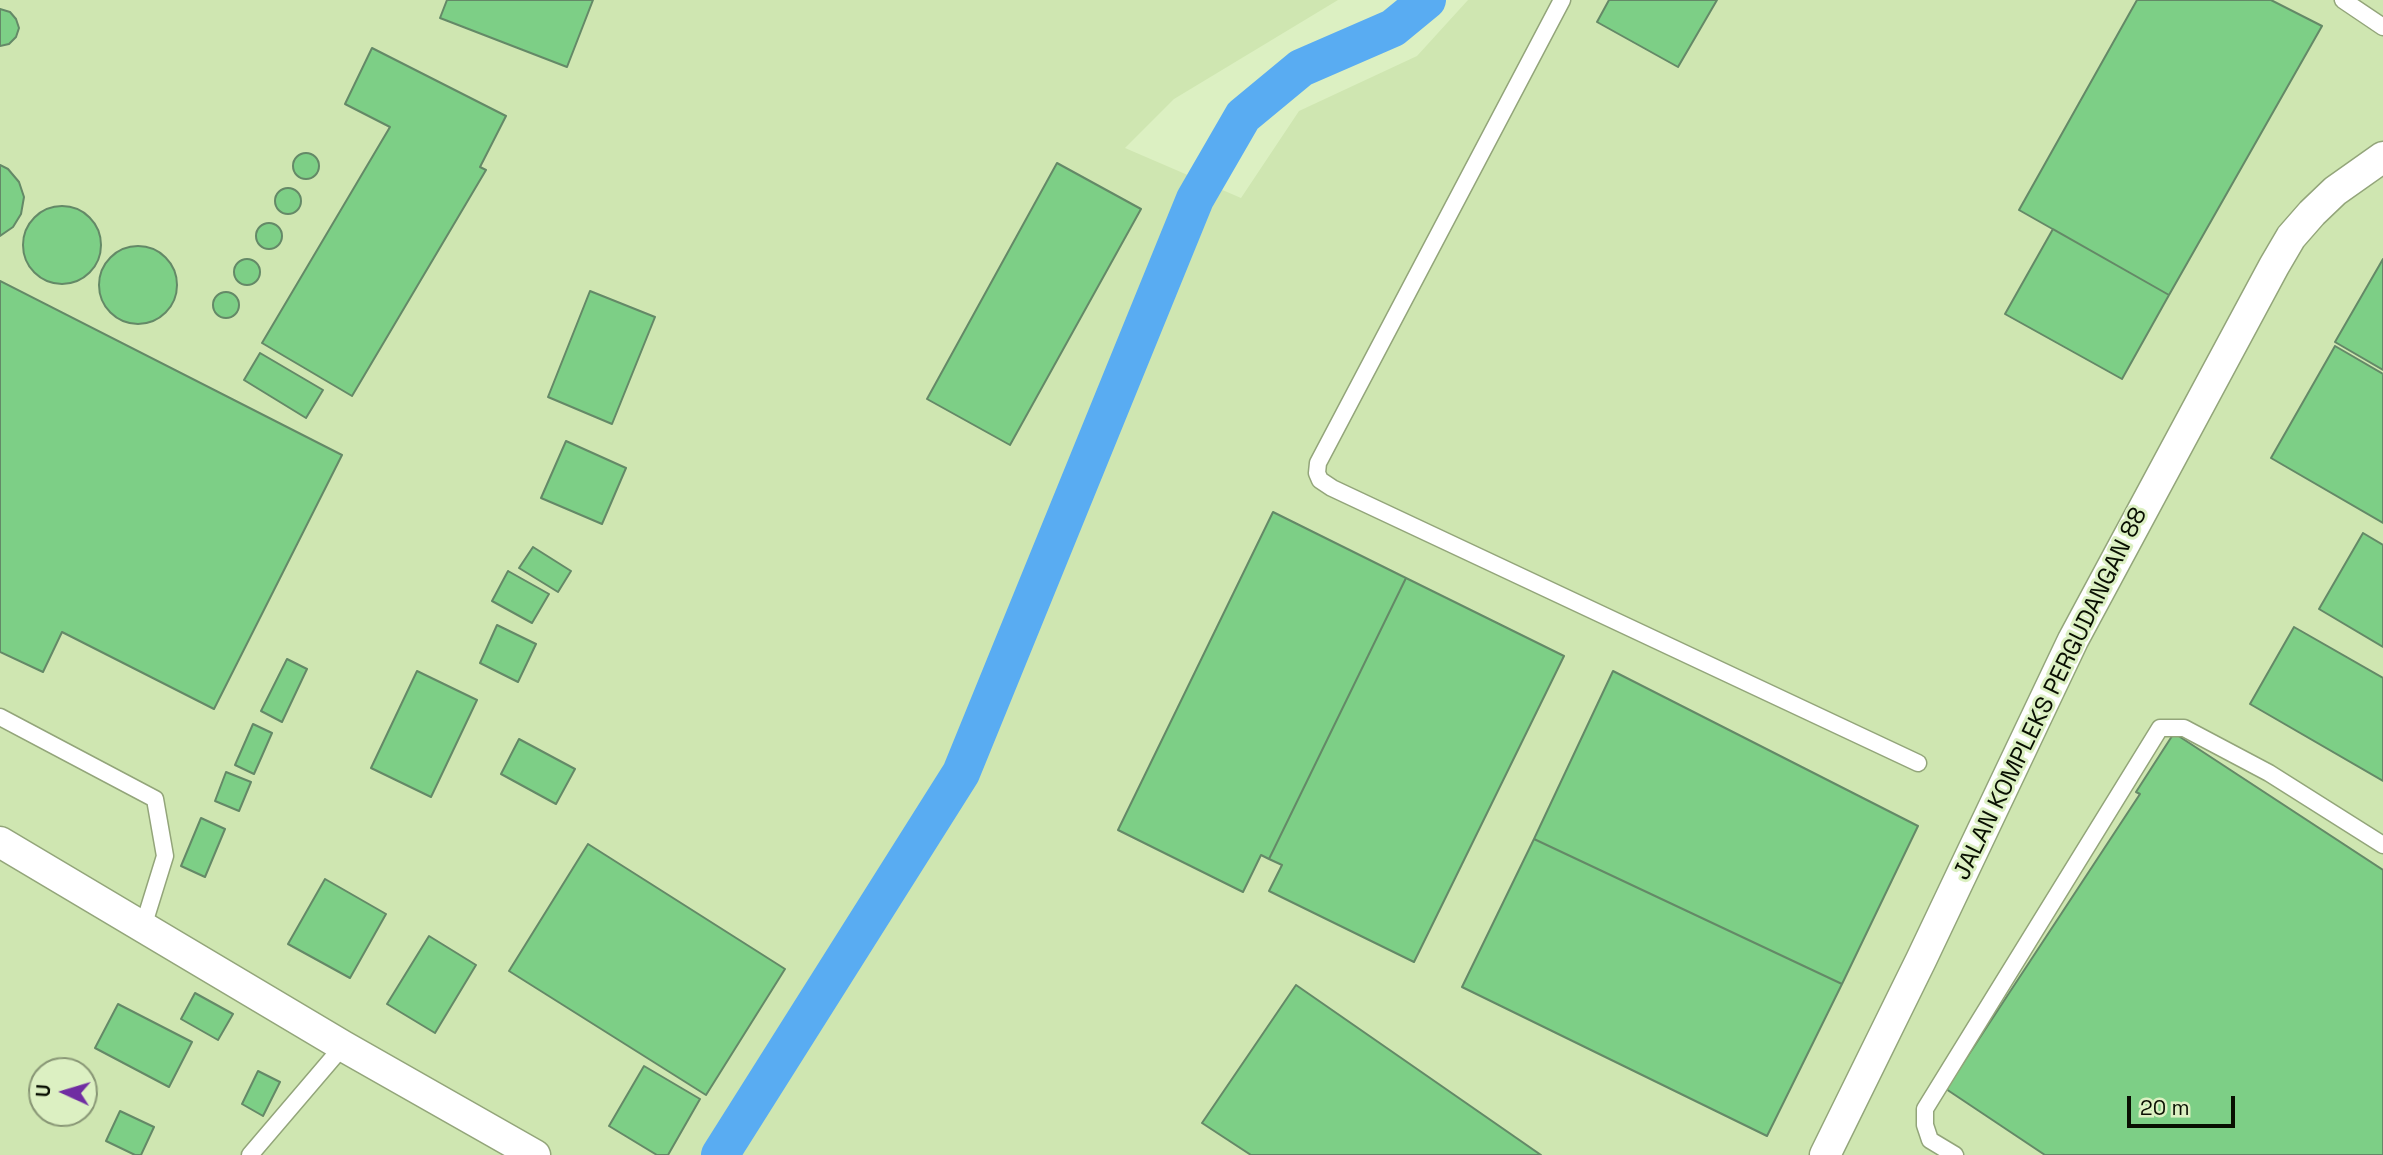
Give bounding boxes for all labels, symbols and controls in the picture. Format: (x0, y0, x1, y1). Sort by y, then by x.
street label: JALAN KOMPLEKS PERGUDANGAN 88 (1948, 503, 2154, 885)
north arrow (28, 1057, 98, 1127)
scale bar (2131, 1082, 2240, 1126)
text: U (31, 1083, 56, 1098)
text: 20 m (2140, 1094, 2190, 1121)

